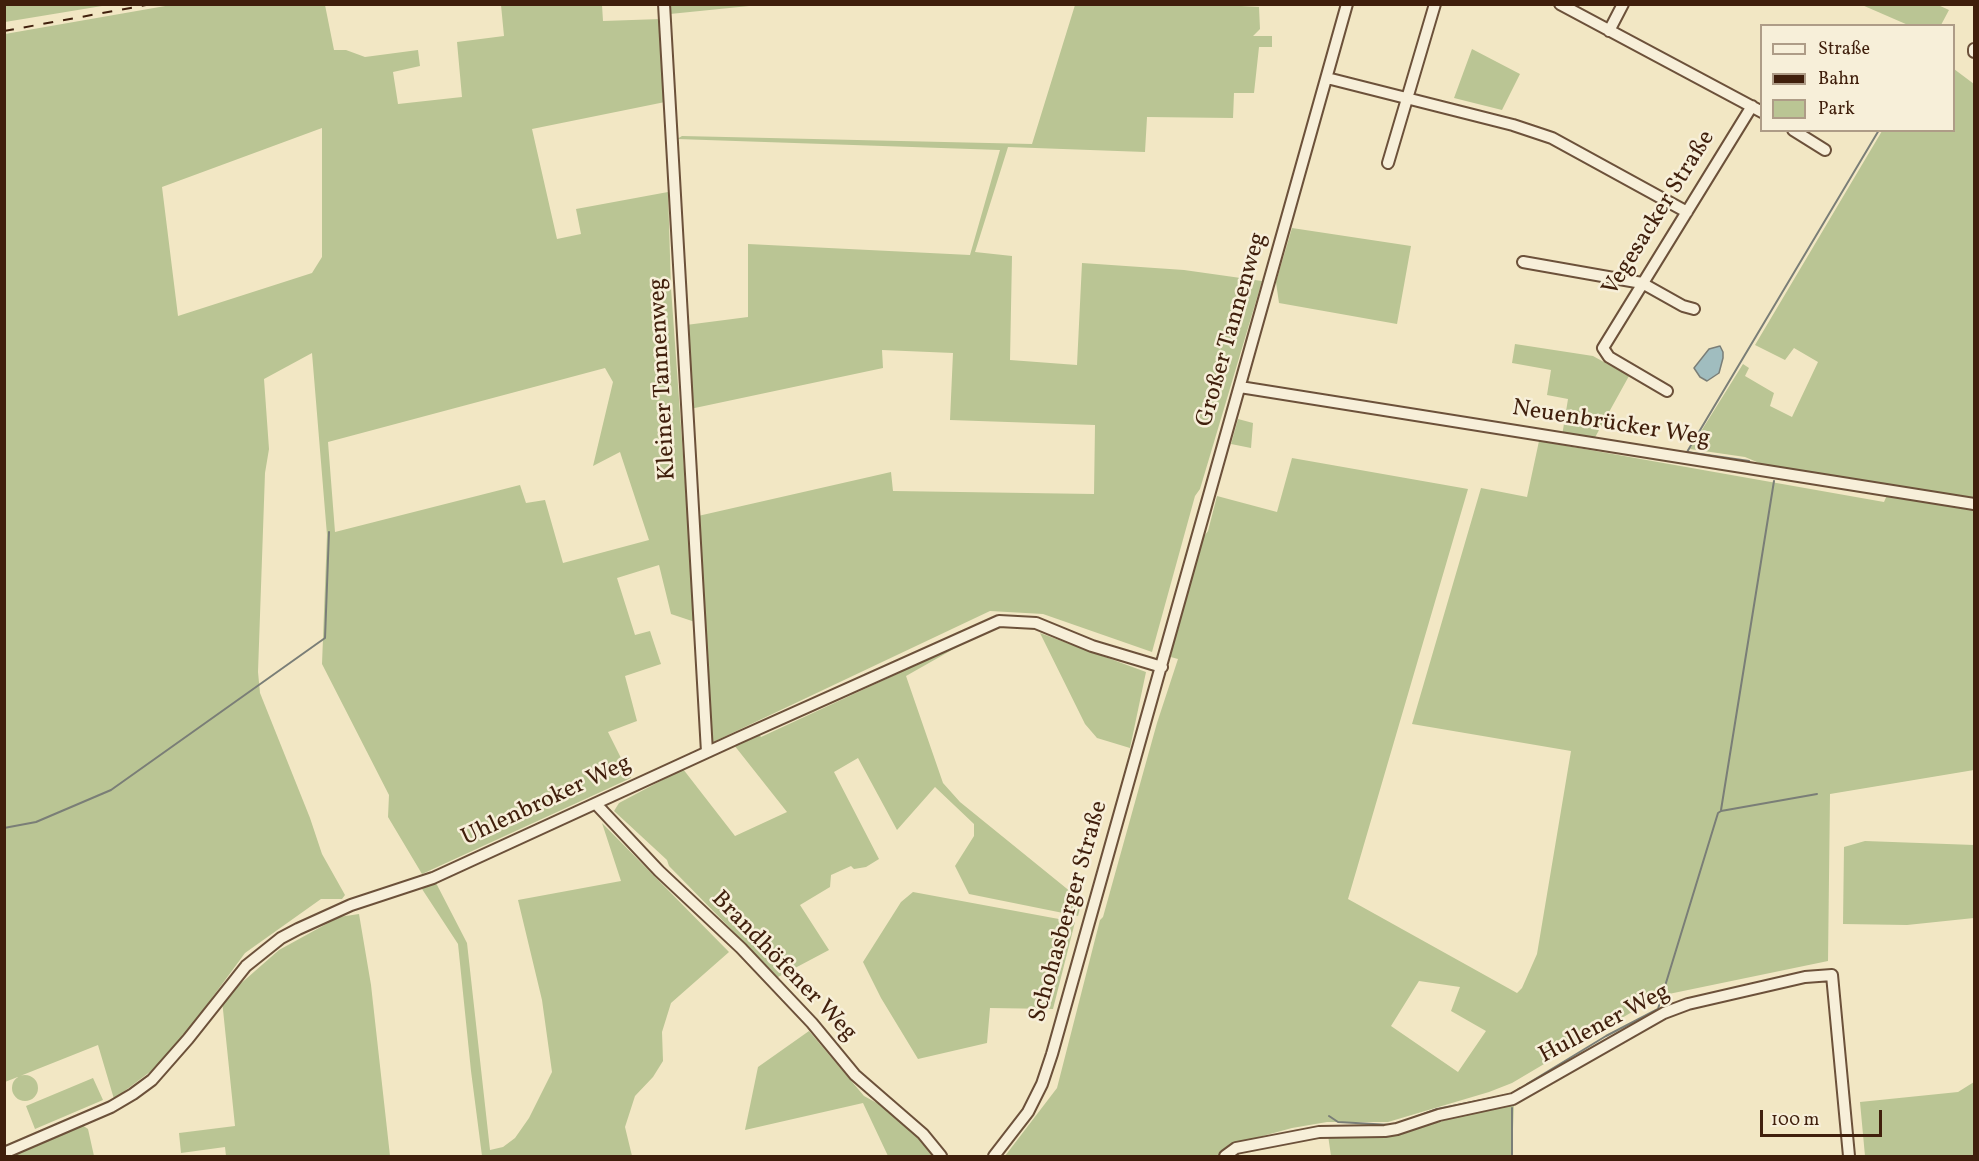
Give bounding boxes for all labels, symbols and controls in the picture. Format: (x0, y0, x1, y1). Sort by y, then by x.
legend (1760, 24, 1955, 132)
text: Straße (1818, 37, 1870, 62)
text: Bahn (1818, 67, 1860, 92)
text: Park (1818, 97, 1855, 122)
street label: Vegesacker Straße (1597, 126, 1723, 302)
street label: Großer Tannenweg (1191, 229, 1275, 431)
street label: Kleiner Tannenweg (644, 277, 684, 481)
street label: Neuenbrücker Weg (1510, 395, 1712, 455)
street label: Uhlenbroker Weg (458, 750, 636, 854)
street label: Schohasberger Straße (1025, 798, 1115, 1026)
street label: Brandhöfener Weg (704, 886, 862, 1048)
street label: Hullener Weg (1535, 979, 1675, 1071)
scale bar (1763, 1098, 1884, 1136)
text: 100 m (1771, 1108, 1820, 1133)

